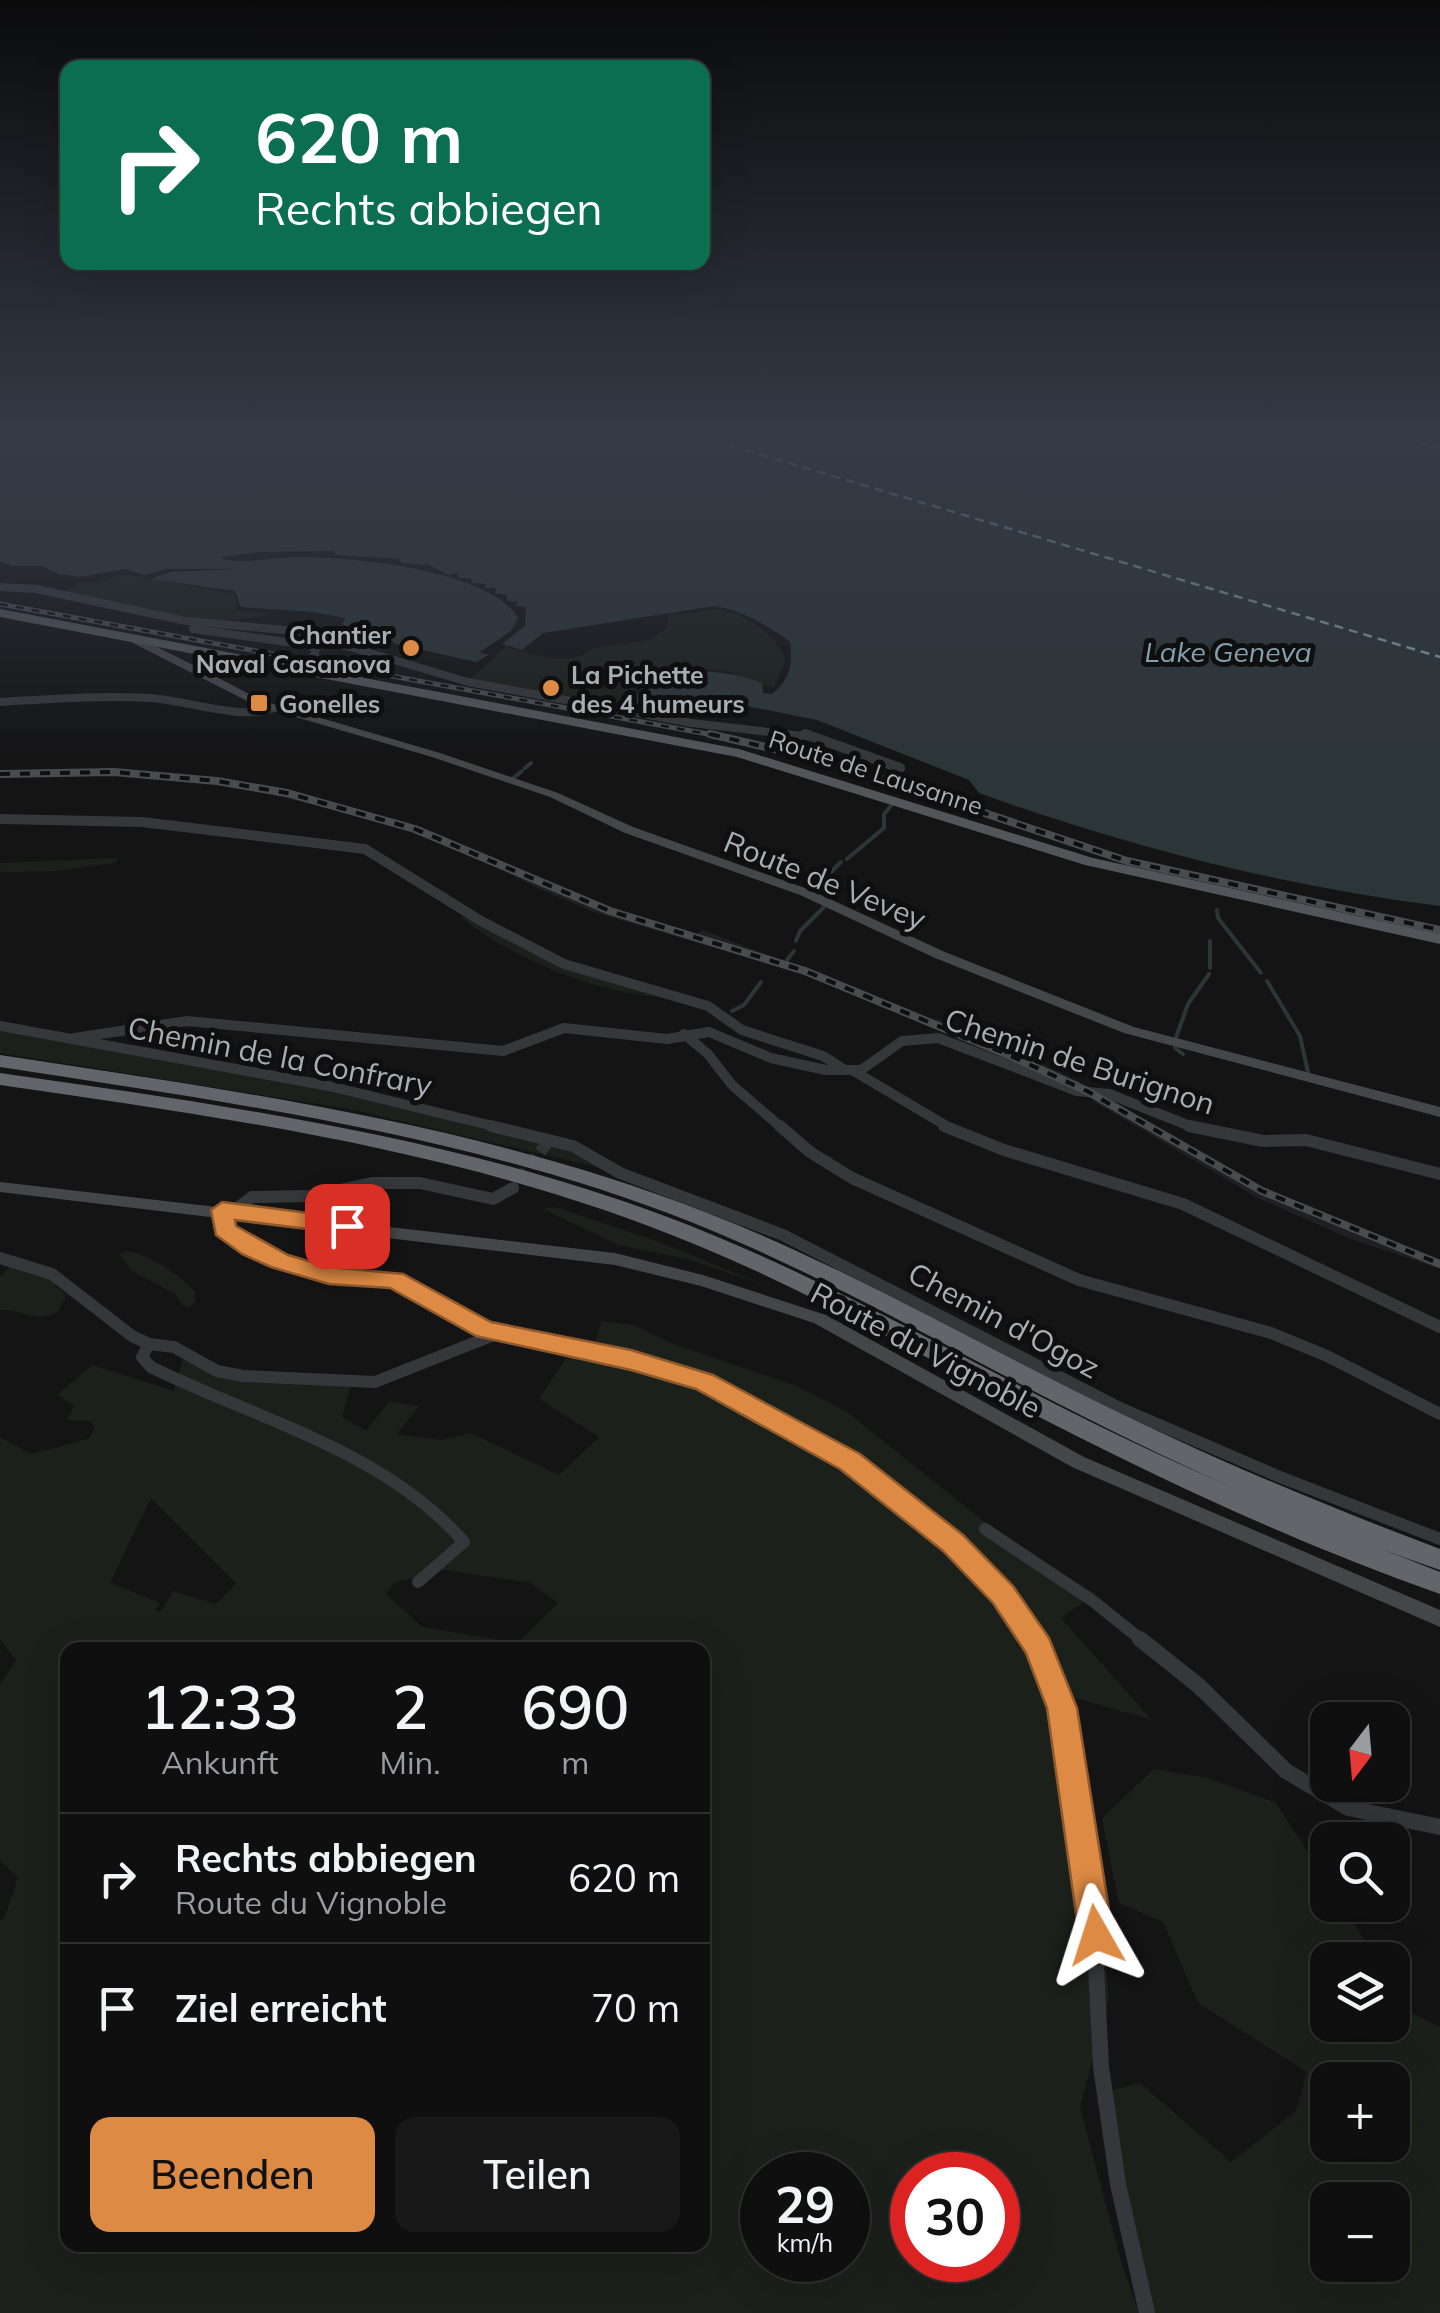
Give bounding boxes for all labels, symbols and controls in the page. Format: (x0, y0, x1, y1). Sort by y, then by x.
text: 620 m (255, 93, 463, 181)
icon: right (90, 100, 220, 230)
text: Rechts abbiegen (255, 180, 603, 236)
place label: Chantier Naval Casanova (196, 619, 391, 679)
water label: Lake Geneva (1144, 634, 1312, 669)
marker: Chantier Naval Casanova (400, 637, 422, 659)
place label: La Pichette des 4 humeurs (571, 659, 745, 719)
marker: La Pichette des 4 humeurs (540, 677, 562, 699)
place label: Gonelles (279, 688, 380, 719)
marker: Gonelles (248, 692, 270, 714)
street label: Route de Lausanne (765, 723, 987, 821)
street label: Route de Vevey (718, 822, 932, 938)
street label: Chemin de Burignon (940, 999, 1220, 1123)
street label: Chemin de la Confrary (125, 1008, 435, 1104)
pin (305, 1184, 390, 1269)
icon: arrive (320, 1199, 375, 1254)
street label: Chemin d'Ogoz (902, 1254, 1106, 1386)
street label: Route du Vignoble (805, 1273, 1047, 1427)
text: 12:33 (141, 1669, 299, 1744)
text: 2 (392, 1669, 428, 1744)
text: 690 (521, 1669, 629, 1744)
north arrow (1310, 1702, 1410, 1802)
map controls (1310, 1702, 1410, 2282)
text: Ankunft (161, 1742, 278, 1782)
text: Min. (380, 1742, 441, 1782)
text: m (561, 1742, 589, 1782)
button: search (1310, 1822, 1410, 1922)
text: Rechts abbiegen (175, 1834, 477, 1882)
icon: right (90, 1851, 145, 1906)
text: 620 m (568, 1854, 680, 1902)
text: Route du Vignoble (175, 1882, 447, 1922)
position arrow (1044, 1883, 1148, 1987)
button: layers (1310, 1942, 1410, 2042)
icon: arrive (90, 1981, 145, 2036)
text: Ziel erreicht (175, 1984, 387, 2032)
text: 70 m (591, 1984, 680, 2032)
button: + (1310, 2062, 1410, 2162)
button: Beenden (90, 2117, 375, 2232)
button: Teilen (395, 2117, 680, 2232)
speed limit sign: 30 (890, 2152, 1020, 2282)
text: 29 (775, 2173, 835, 2236)
button: − (1310, 2182, 1410, 2282)
text: km/h (777, 2227, 833, 2258)

